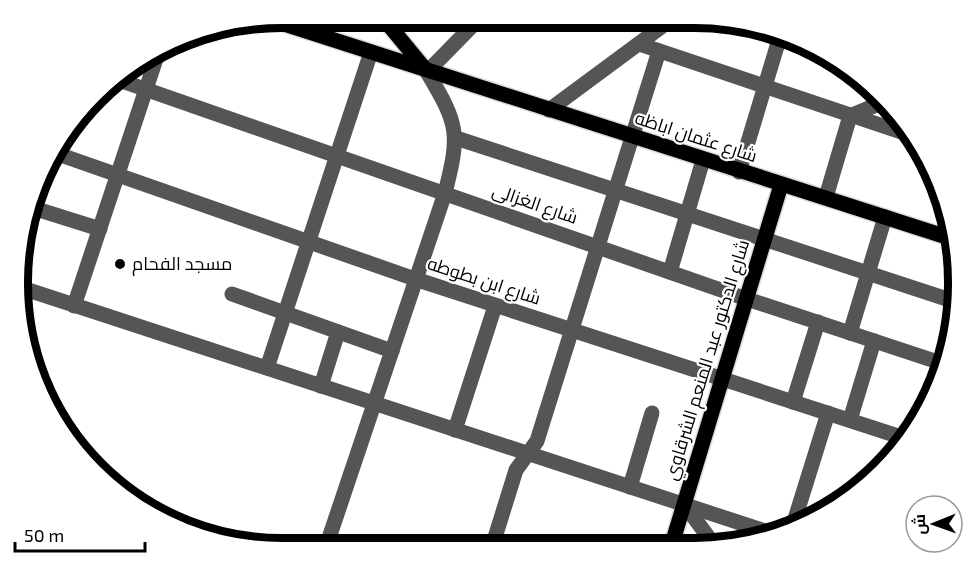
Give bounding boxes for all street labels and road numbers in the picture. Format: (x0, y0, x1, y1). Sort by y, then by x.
street label: شارع عثمان اباظه (632, 106, 760, 168)
street label: شارع الغزالى (489, 178, 581, 230)
street label: شارع الدكتور عبد المنعم الشرقاوي (659, 237, 757, 484)
street label: شارع ابن بطوطه (424, 251, 544, 311)

